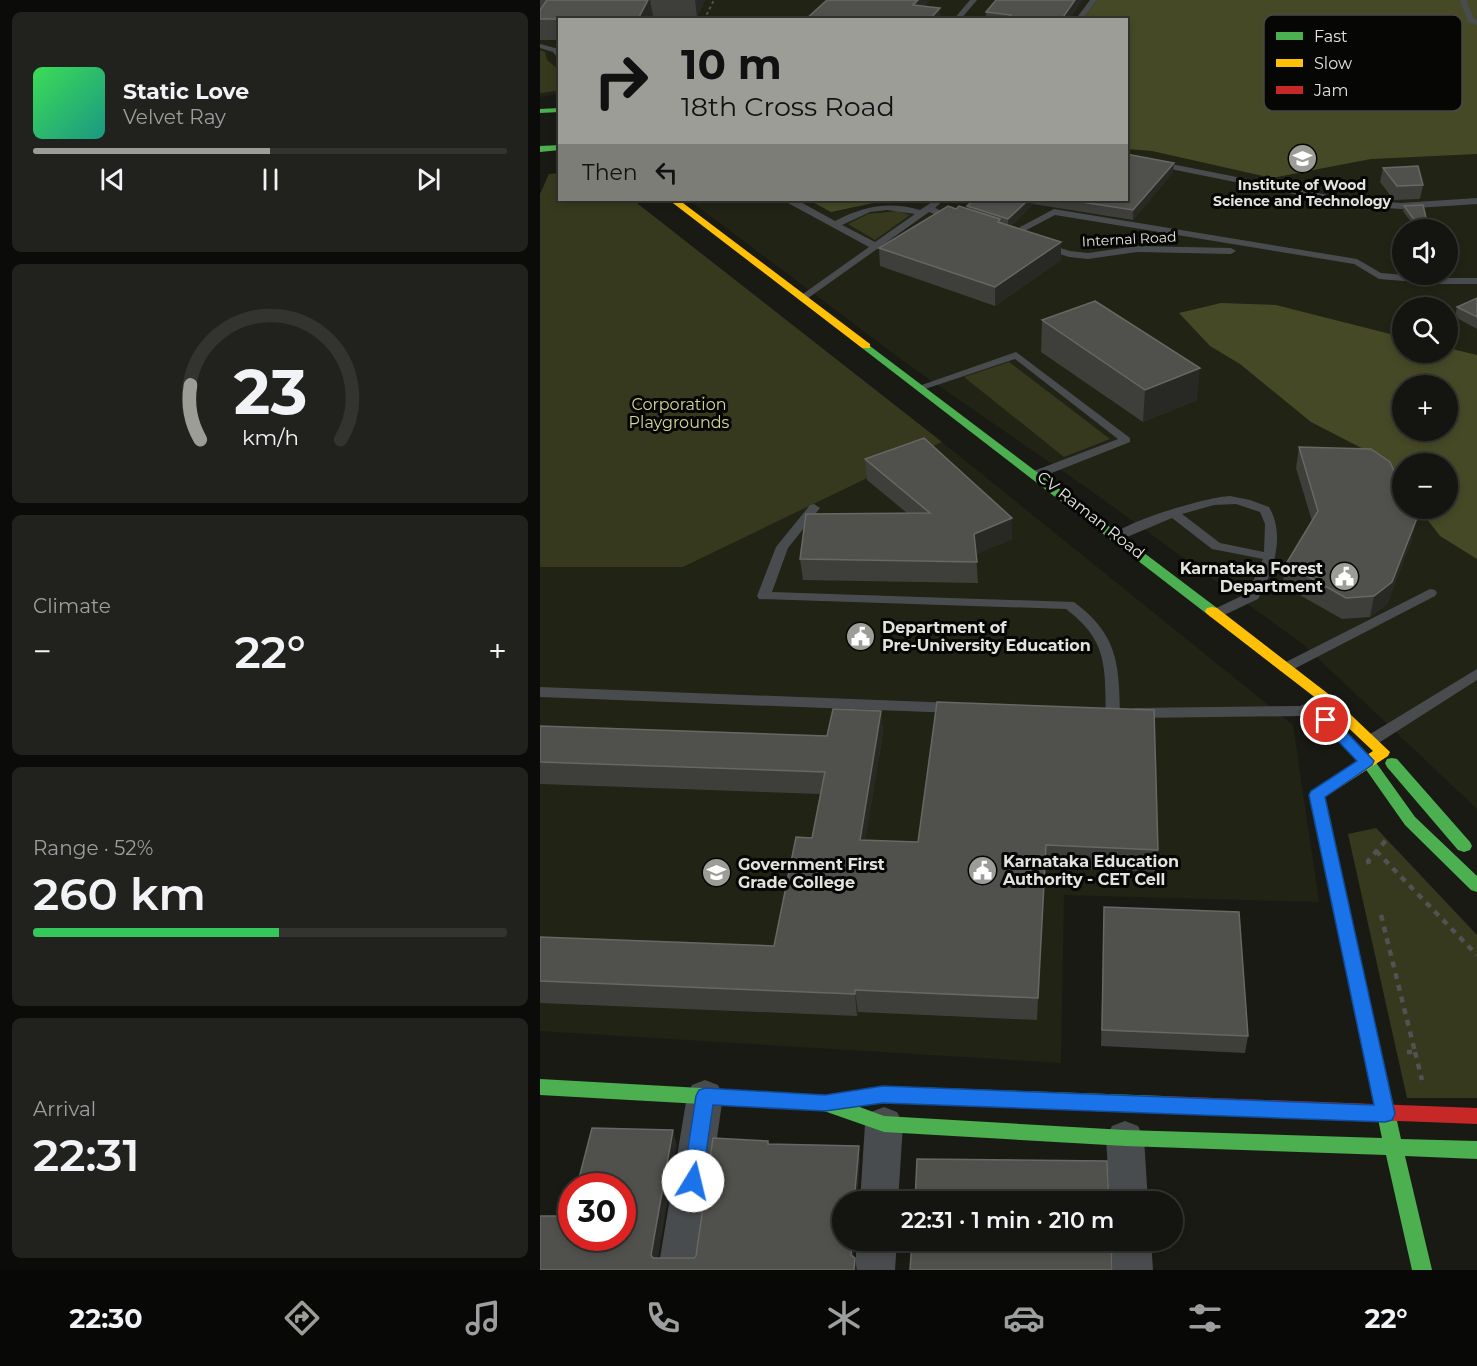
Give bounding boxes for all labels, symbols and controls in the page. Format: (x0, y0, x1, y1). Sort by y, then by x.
legend (1264, 15, 1462, 111)
text: Fast (1314, 27, 1348, 46)
text: 10 m (681, 38, 782, 90)
icon: right (582, 42, 660, 120)
text: Slow (1314, 54, 1352, 73)
text: Static Love (123, 78, 249, 105)
text: Jam (1313, 81, 1348, 100)
text: 18th Cross Road (681, 90, 895, 123)
text: Velvet Ray (123, 105, 226, 129)
school or university icon: Institute of Wood Science and Technology (1286, 142, 1318, 174)
icon: left (650, 156, 683, 189)
text: Then (582, 159, 638, 186)
icon: previous (96, 163, 129, 196)
icon: pause (254, 163, 287, 196)
icon: next (412, 163, 445, 196)
place label: Institute of Wood Science and Technology (1213, 176, 1392, 210)
map controls (1392, 219, 1458, 519)
button: sound (1392, 219, 1458, 285)
street label: Internal Road (1081, 228, 1177, 250)
button: search (1392, 297, 1458, 363)
text: 23 (233, 355, 307, 431)
button: + (1392, 375, 1458, 441)
park label: Corporation Playgrounds (629, 395, 730, 432)
text: km/h (241, 425, 299, 451)
button: − (1392, 453, 1458, 519)
street label: CV Raman Road (1034, 467, 1148, 563)
place label: Karnataka Forest Department (1180, 559, 1323, 596)
public building icon: Karnataka Forest Department (1328, 561, 1360, 593)
text: Climate (33, 594, 111, 618)
place label: Department of Pre-University Education (882, 618, 1091, 655)
public building icon: Department of Pre-University Education (845, 620, 877, 652)
text: 22° (234, 624, 306, 679)
text: − (33, 631, 52, 671)
text: + (488, 631, 507, 671)
pin (1300, 694, 1351, 745)
icon: arrive (1309, 703, 1342, 736)
text: Range · 52% (33, 836, 153, 860)
place label: Karnataka Education Authority - CET Cell (1002, 852, 1179, 889)
public building icon: Karnataka Education Authority - CET Cell (966, 854, 998, 886)
place label: Government First Grade College (738, 855, 885, 892)
school or university icon: Government First Grade College (701, 857, 733, 889)
text: 260 km (33, 866, 206, 921)
text: Arrival (33, 1097, 96, 1121)
text: 22:31 (33, 1127, 140, 1182)
position arrow (661, 1149, 725, 1213)
speed limit sign: 30 (558, 1173, 636, 1251)
text: 22:31 · 1 min · 210 m (901, 1207, 1114, 1234)
icon: directions (281, 1297, 323, 1339)
icon: music (462, 1297, 504, 1339)
icon: phone (642, 1297, 684, 1339)
icon: climate (823, 1297, 865, 1339)
icon: car (1003, 1297, 1045, 1339)
icon: filters (1184, 1297, 1226, 1339)
text: 22:30 (69, 1302, 143, 1335)
text: 22° (1364, 1302, 1408, 1335)

